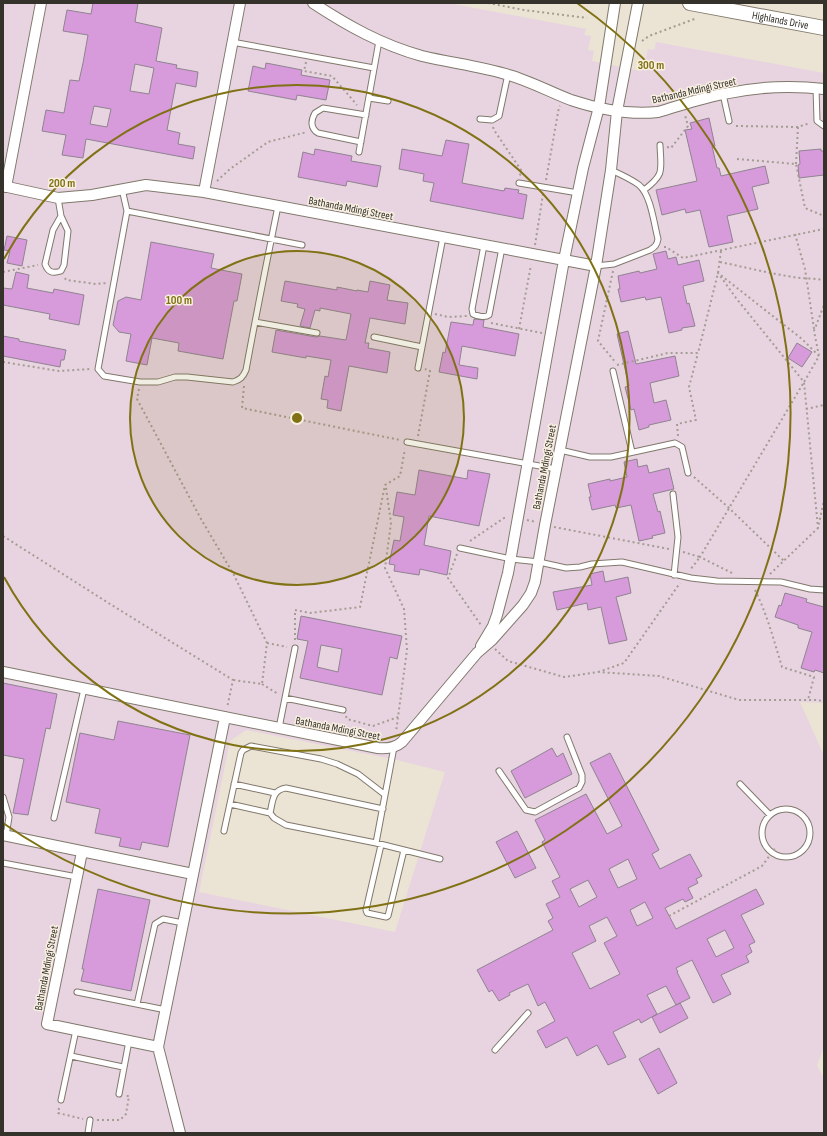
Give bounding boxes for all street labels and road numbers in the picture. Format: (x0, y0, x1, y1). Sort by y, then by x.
street label: Highlands Drive (751, 9, 810, 32)
street label: Bathanda Mdingi Street (651, 74, 738, 106)
street label: Bathanda Mdingi Street (307, 194, 395, 223)
street label: Bathanda Mdingi Street (530, 423, 559, 511)
street label: Bathanda Mdingi Street (294, 714, 382, 743)
street label: Bathanda Mdingi Street (32, 924, 61, 1012)

